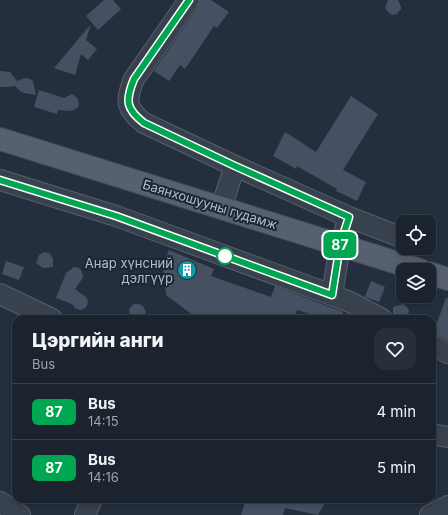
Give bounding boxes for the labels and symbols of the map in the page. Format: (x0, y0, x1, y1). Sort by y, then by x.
street label: Баянхошууны гудамж (141, 176, 280, 232)
line badge: 87 (322, 232, 358, 258)
unlabelled marker (216, 247, 234, 265)
place label: Анар хүнсний дэлгүүр (85, 255, 173, 286)
building icon: Анар хүнсний дэлгүүр (176, 259, 198, 281)

